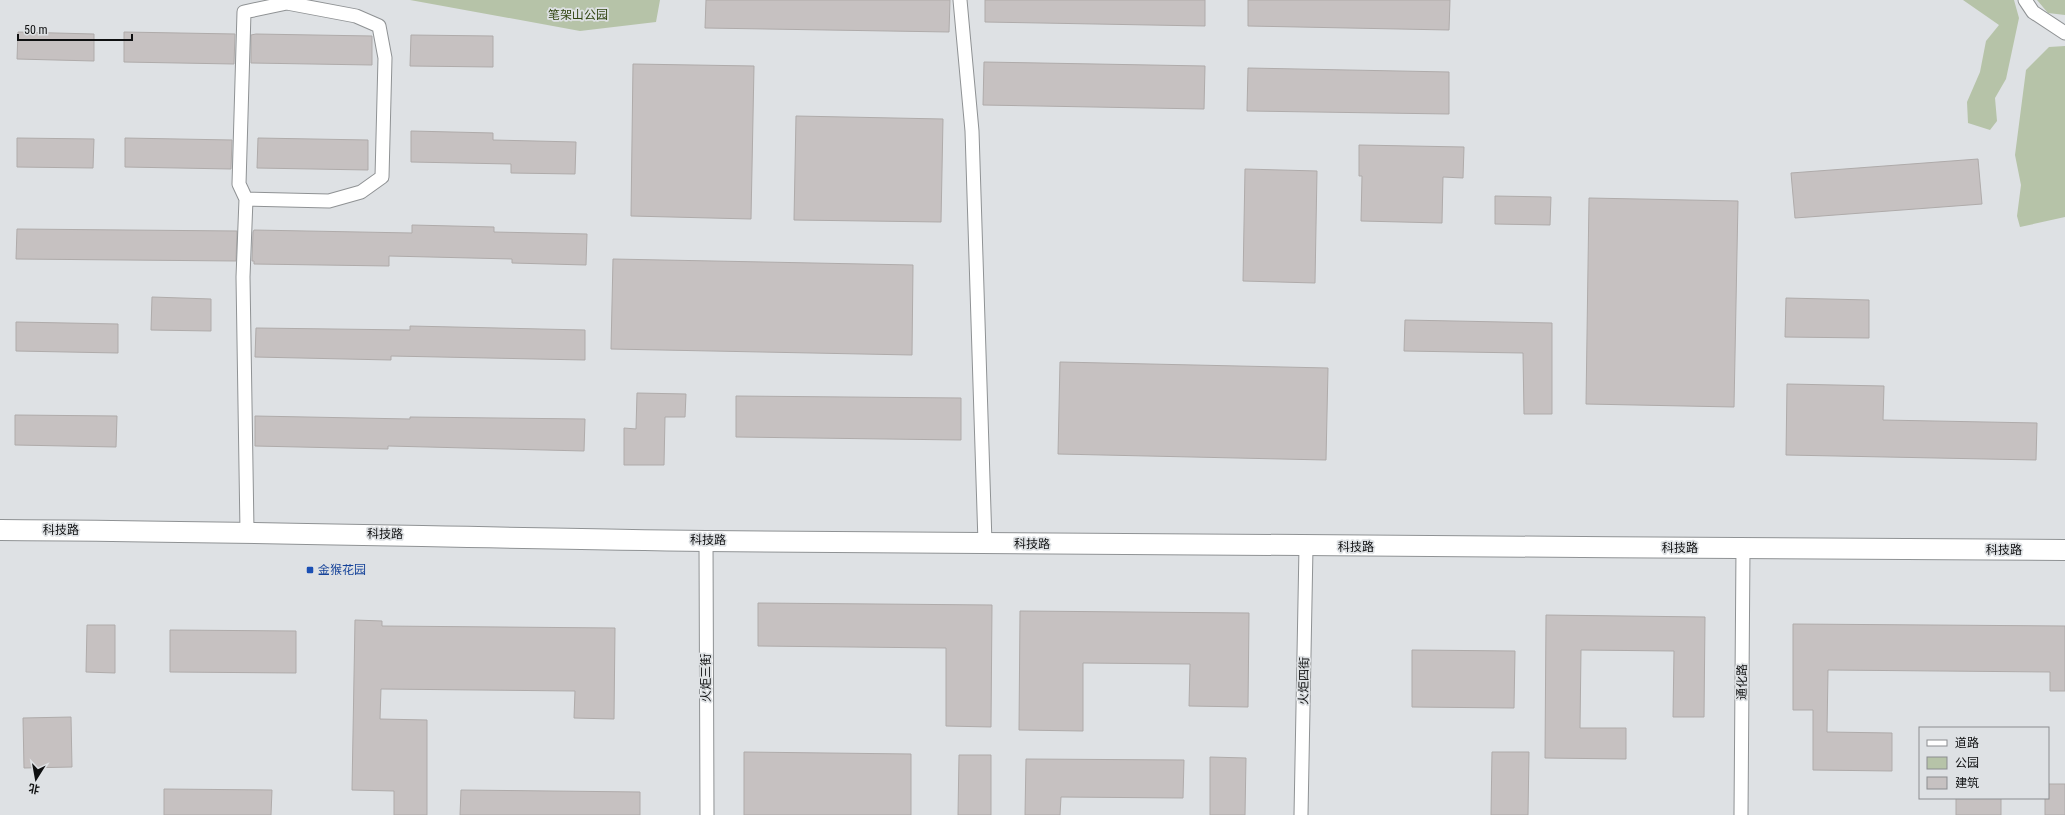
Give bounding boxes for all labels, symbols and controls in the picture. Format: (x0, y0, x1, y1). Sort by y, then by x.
park label: 笔架山公园 (548, 8, 608, 22)
scale bar (18, 16, 132, 42)
text: 50 m (24, 23, 48, 37)
street label: 科技路 (43, 523, 79, 537)
street label: 科技路 (367, 527, 403, 541)
street label: 科技路 (690, 533, 726, 547)
street label: 科技路 (1014, 537, 1050, 551)
street label: 科技路 (1338, 540, 1374, 554)
street label: 科技路 (1662, 541, 1698, 555)
street label: 科技路 (1986, 543, 2022, 557)
place label: 金猴花园 (318, 563, 366, 577)
marker: 金猴花园 (305, 565, 315, 575)
street label: 火炬三街 (699, 654, 713, 702)
street label: 火炬四街 (1297, 657, 1311, 705)
street label: 通化路 (1735, 664, 1749, 700)
legend (1919, 727, 2049, 799)
text: 道路 (1955, 736, 1979, 750)
text: 公园 (1955, 756, 1979, 770)
north arrow (16, 759, 56, 799)
text: 建筑 (1955, 776, 1979, 790)
text: 北 (28, 781, 41, 796)

